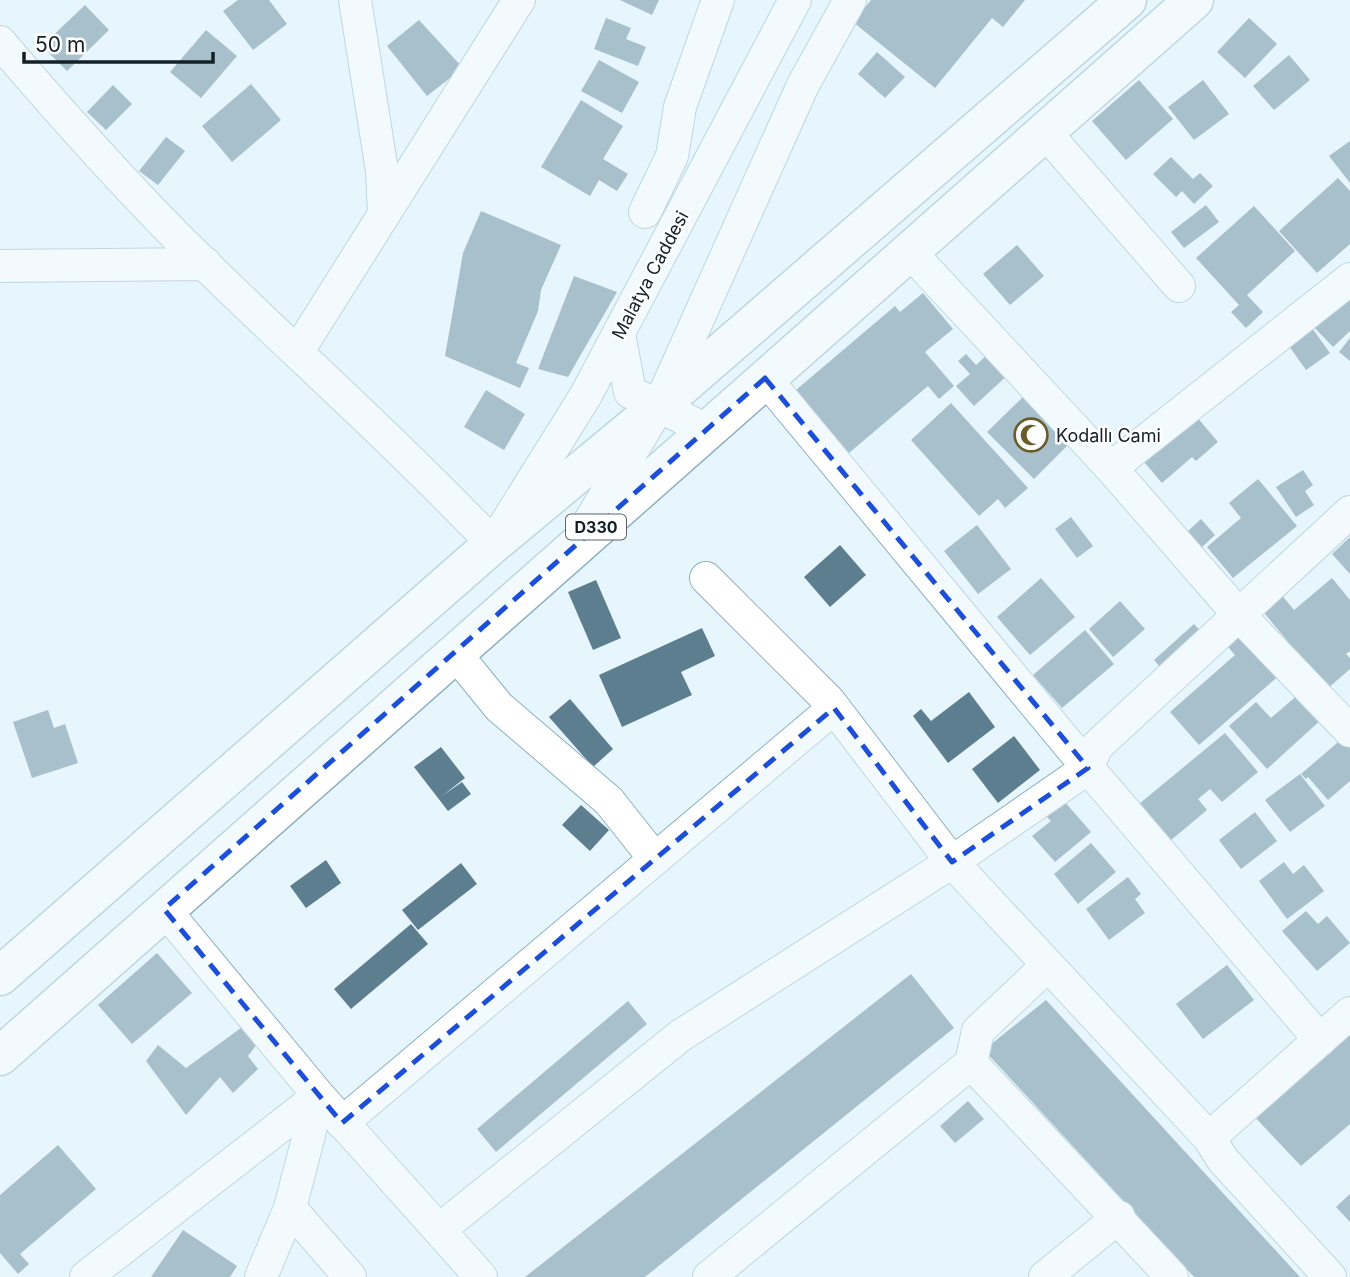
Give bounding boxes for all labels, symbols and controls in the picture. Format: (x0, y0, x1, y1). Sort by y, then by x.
scale bar (24, 21, 214, 65)
text: 50 m (35, 32, 85, 57)
street label: Malatya Caddesi (607, 207, 693, 343)
mosque icon: Kodallı Cami (1012, 416, 1050, 454)
place label: Kodallı Cami (1056, 425, 1161, 446)
road number: D330 (566, 514, 626, 540)

